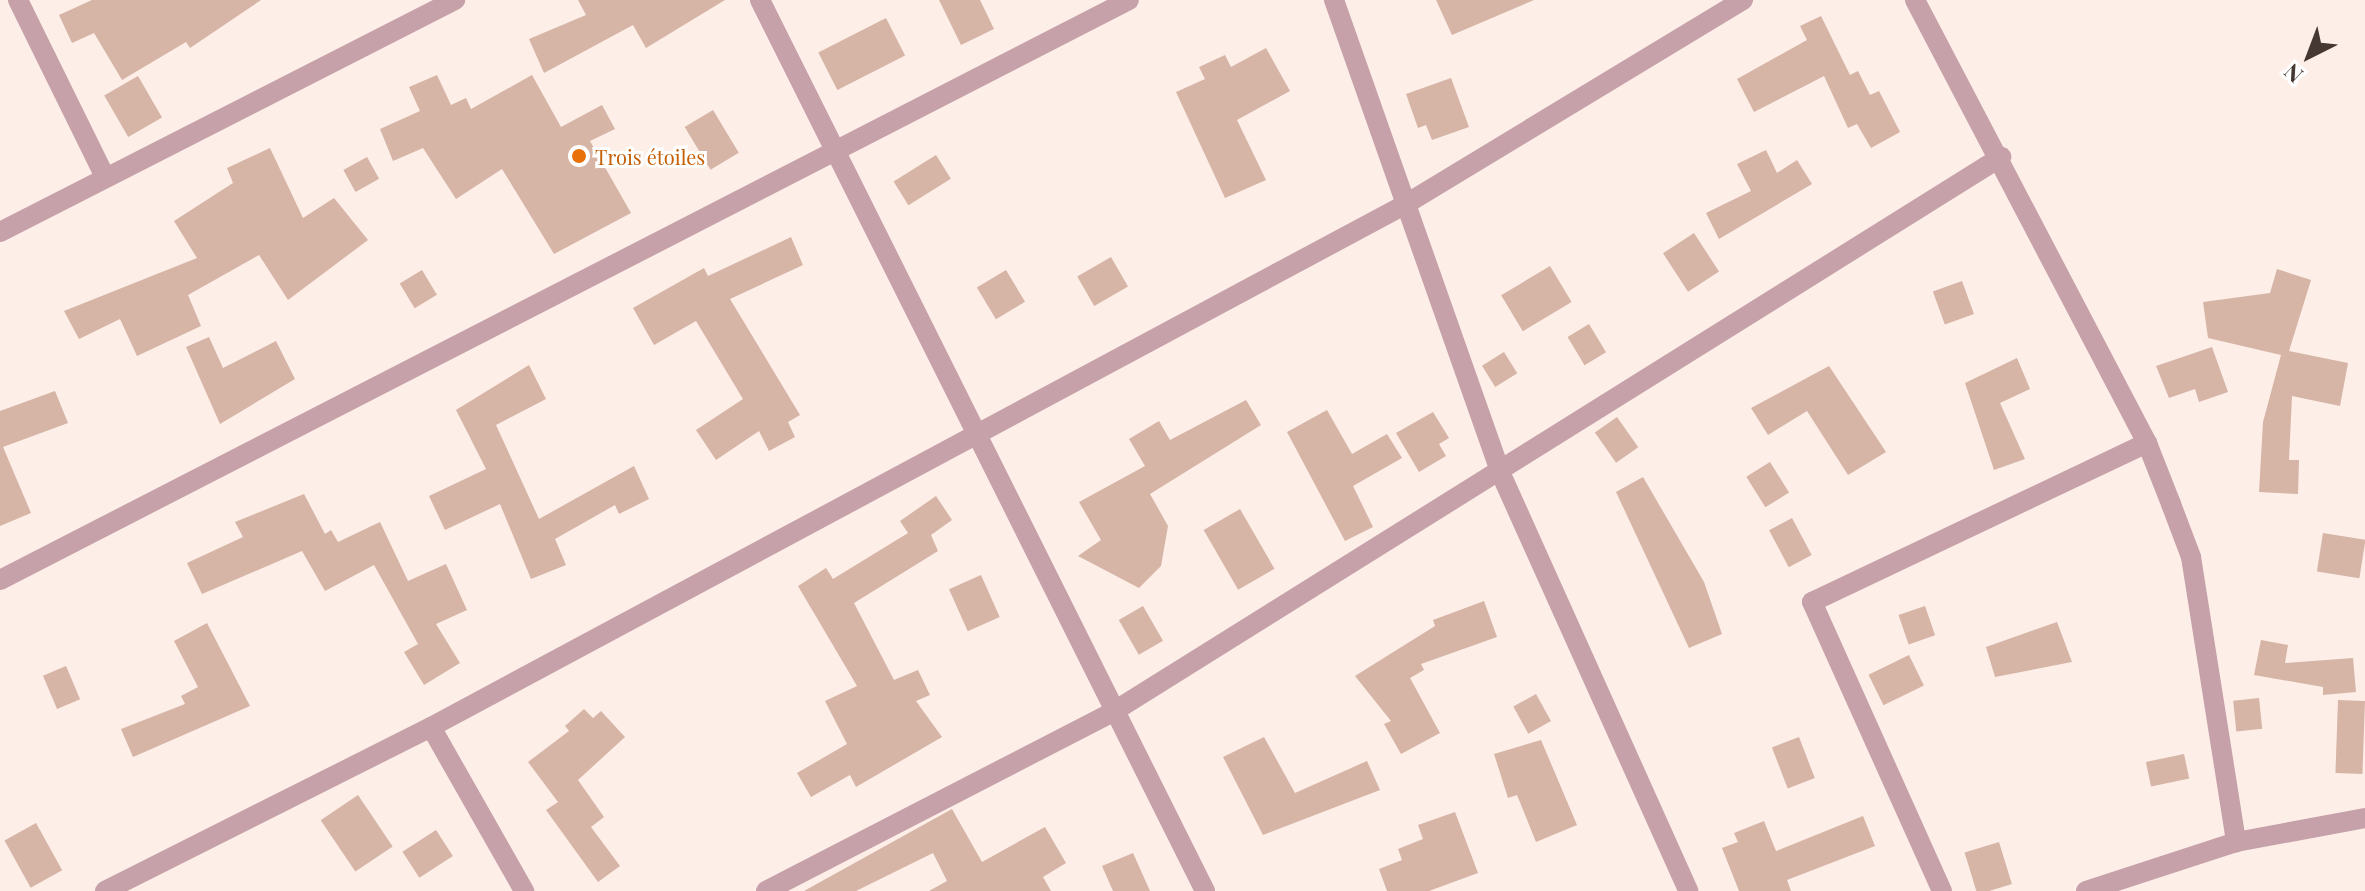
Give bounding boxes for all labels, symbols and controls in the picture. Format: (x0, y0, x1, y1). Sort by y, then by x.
north arrow (2269, 16, 2349, 96)
text: N (2277, 57, 2309, 90)
place label: Trois étoiles (595, 144, 705, 168)
marker: Trois étoiles (570, 147, 588, 165)

